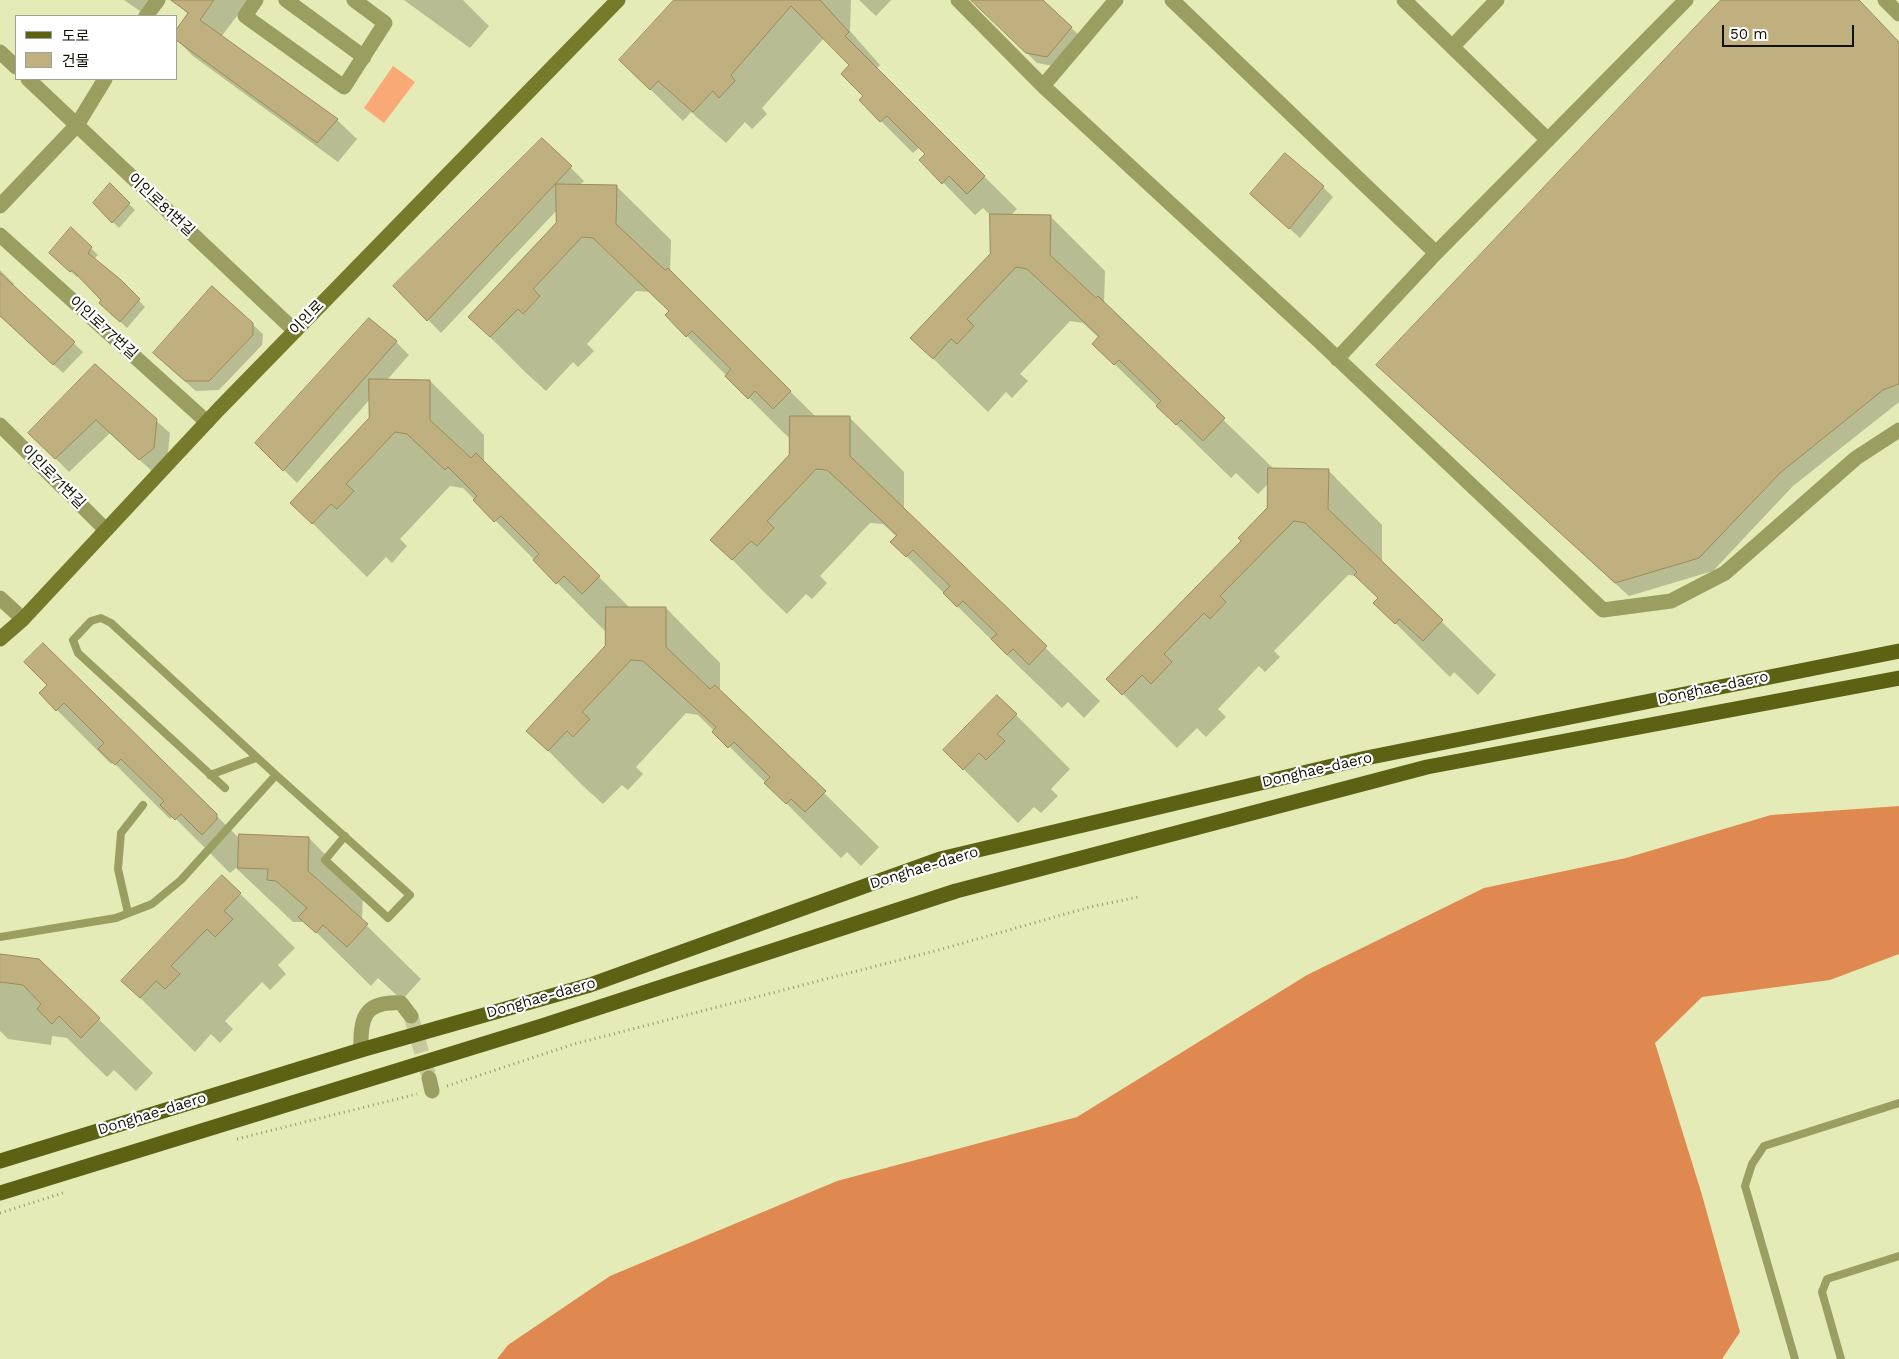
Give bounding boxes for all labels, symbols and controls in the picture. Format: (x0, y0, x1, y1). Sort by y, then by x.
legend (15, 15, 178, 80)
scale bar (1724, 15, 1856, 47)
text: 50 m (1730, 25, 1767, 43)
text: 도로 (62, 27, 90, 45)
text: 건물 (62, 52, 90, 70)
street label: 이인로81번길 (124, 170, 198, 240)
street label: 이인로77번길 (65, 293, 141, 363)
street label: 이인로 (286, 297, 328, 339)
street label: 이인로71번길 (17, 441, 89, 513)
street label: Donghae-daero (1656, 667, 1770, 709)
street label: Donghae-daero (1260, 749, 1374, 791)
street label: Donghae-daero (868, 843, 980, 893)
street label: Donghae-daero (484, 974, 598, 1022)
street label: Donghae-daero (96, 1089, 208, 1139)

